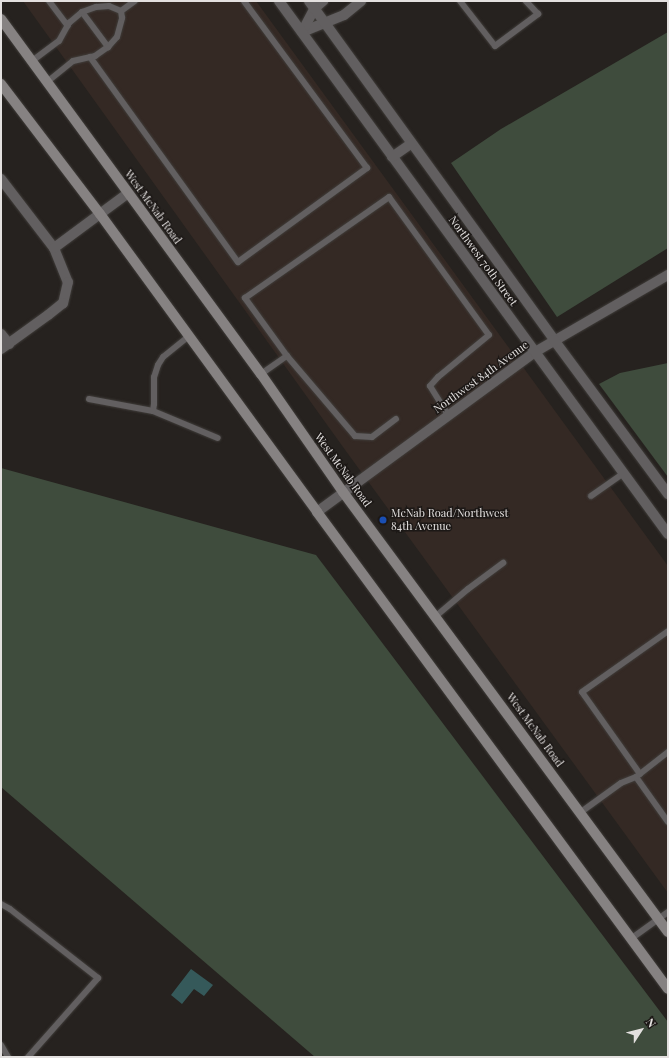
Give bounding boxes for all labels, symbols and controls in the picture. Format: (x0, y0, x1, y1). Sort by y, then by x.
street label: West McNab Road (122, 168, 184, 246)
street label: Northwest 70th Street (446, 213, 520, 309)
street label: Northwest 84th Avenue (431, 338, 531, 416)
street label: West McNab Road (312, 431, 374, 509)
place label: McNab Road/Northwest 84th Avenue (391, 507, 508, 533)
marker: McNab Road/Northwest 84th Avenue (378, 515, 388, 525)
street label: West McNab Road (504, 691, 566, 769)
north arrow (621, 1010, 661, 1050)
text: N (643, 1015, 660, 1030)

